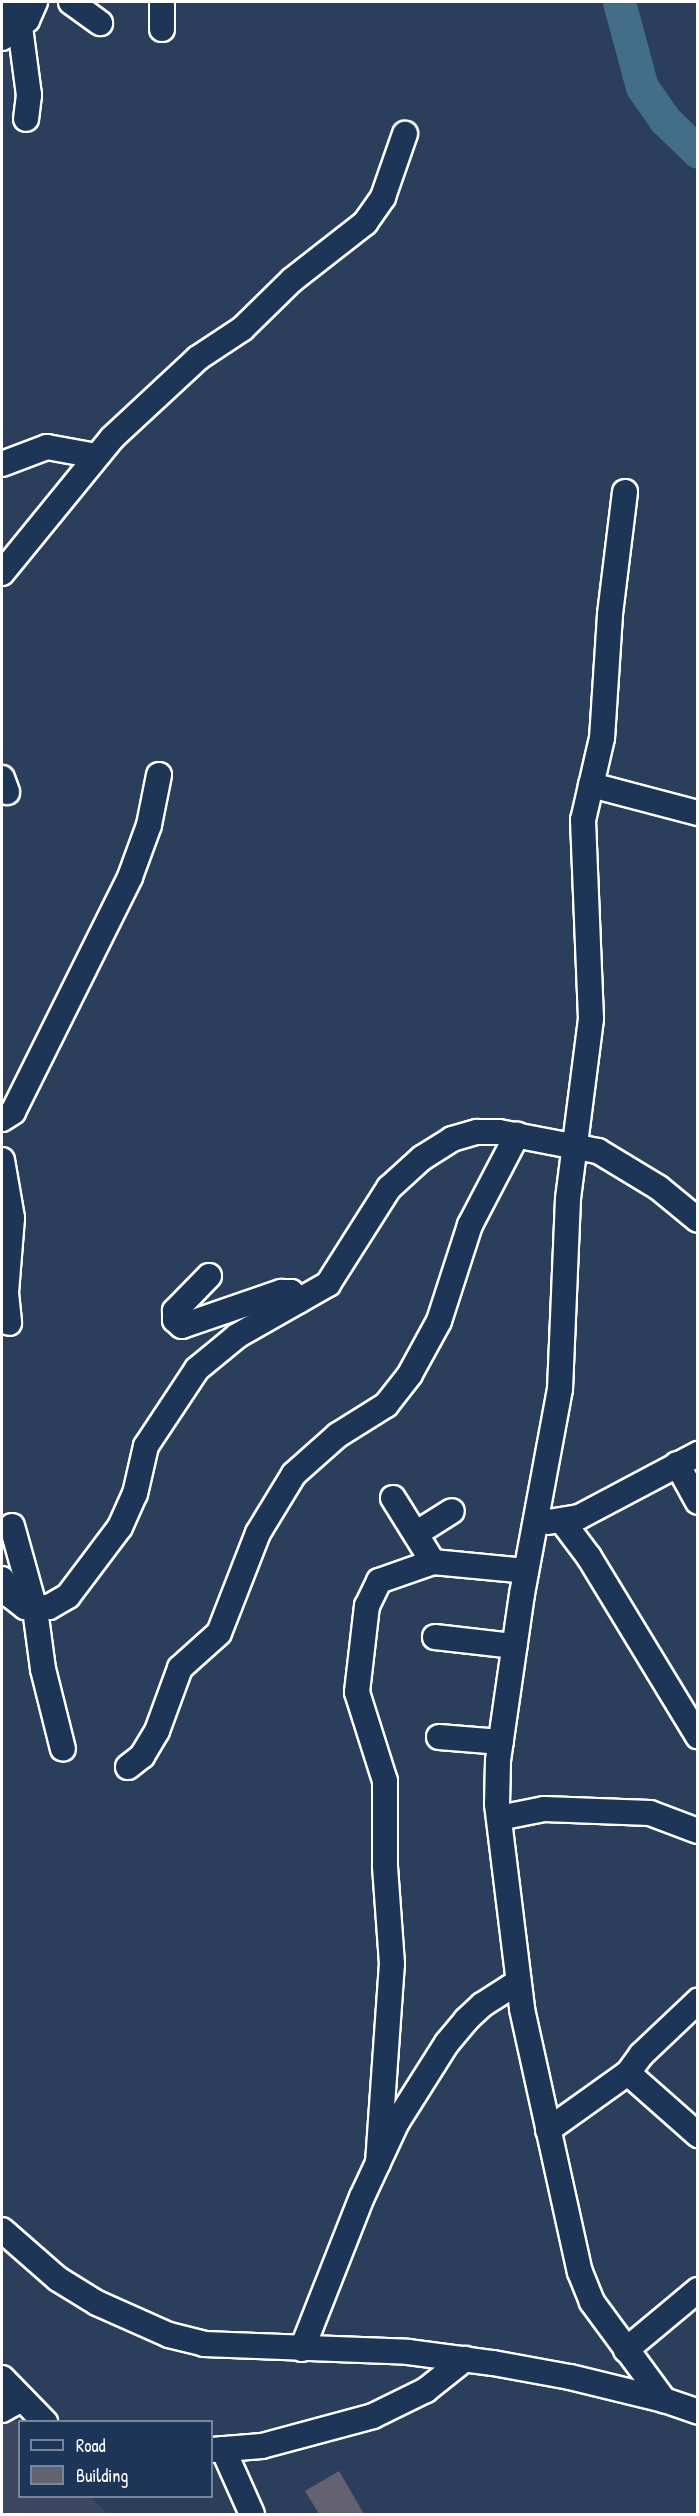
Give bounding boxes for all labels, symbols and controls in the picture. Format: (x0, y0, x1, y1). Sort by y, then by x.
legend (18, 2420, 213, 2498)
text: Road (76, 2433, 106, 2458)
text: Building (76, 2463, 128, 2488)

